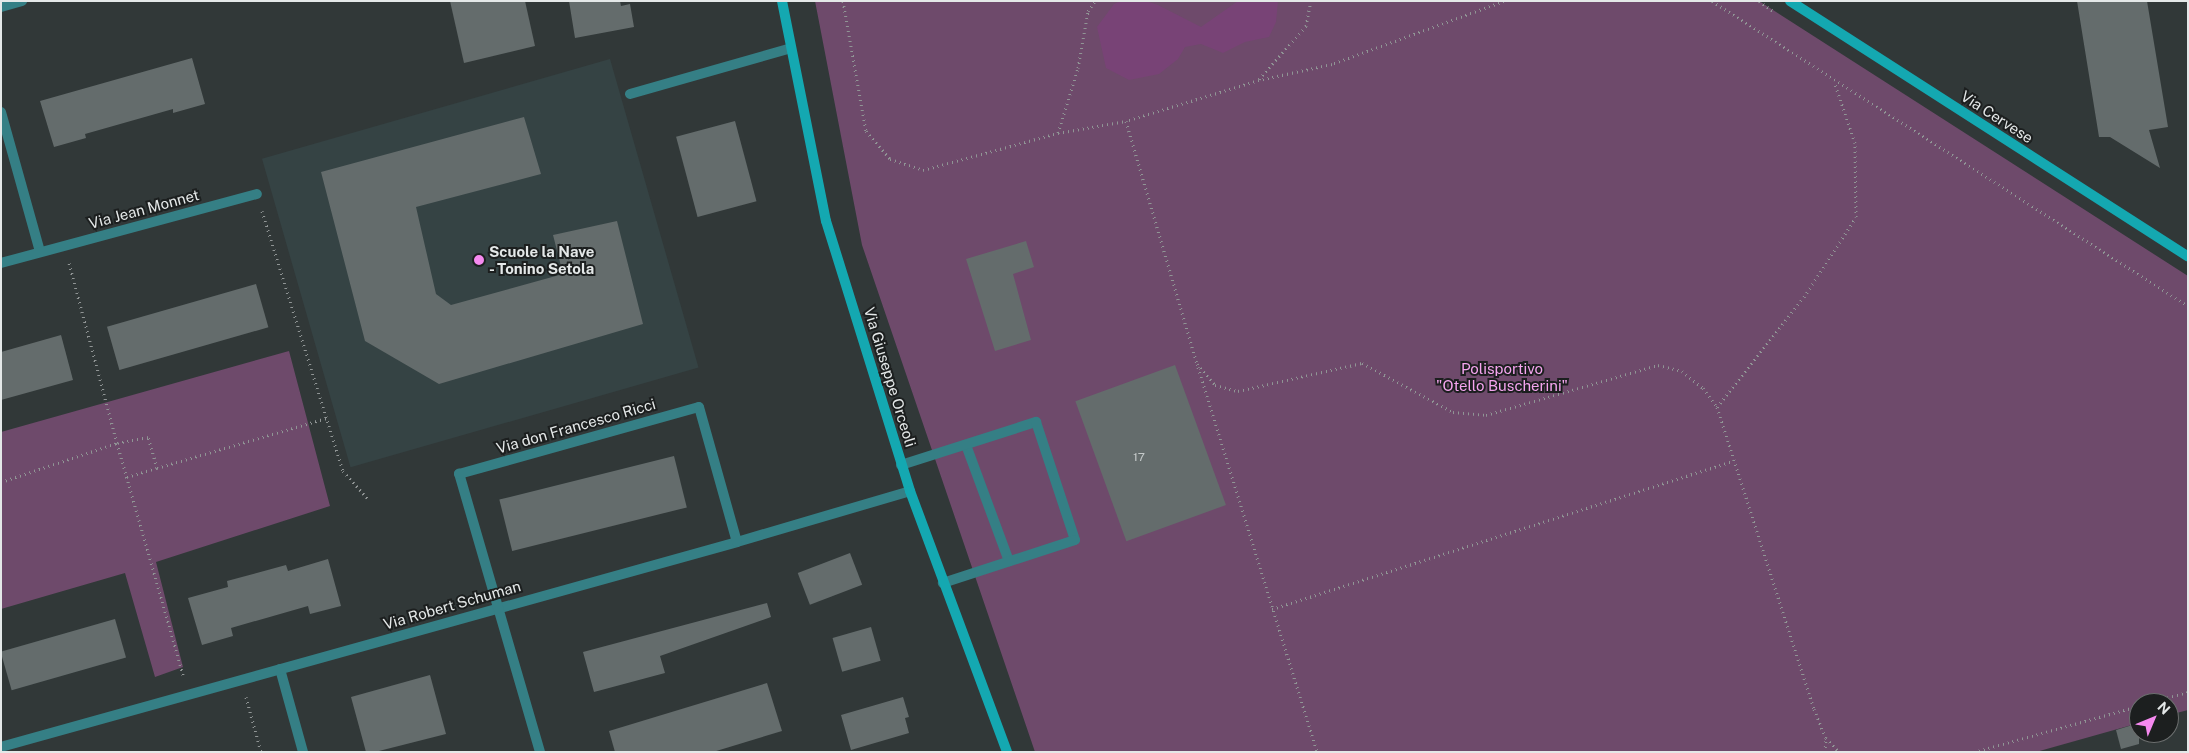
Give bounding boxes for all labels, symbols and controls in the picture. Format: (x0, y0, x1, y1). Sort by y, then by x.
street label: Via Cervese (1957, 87, 2037, 147)
street label: Via Jean Monnet (87, 186, 201, 232)
place label: Scuole la Nave - Tonino Setola (489, 242, 596, 277)
marker: Scuole la Nave - Tonino Setola (473, 254, 485, 266)
street label: Via Giuseppe Orceoli (860, 305, 920, 449)
park label: Polisportivo "Otello Buscherini" (1436, 359, 1568, 394)
street label: Via don Francesco Ricci (494, 395, 658, 457)
house number: 17 (1133, 451, 1145, 465)
street label: Via Robert Schuman (381, 577, 523, 633)
north arrow (2129, 693, 2179, 743)
text: N (2154, 699, 2173, 718)

